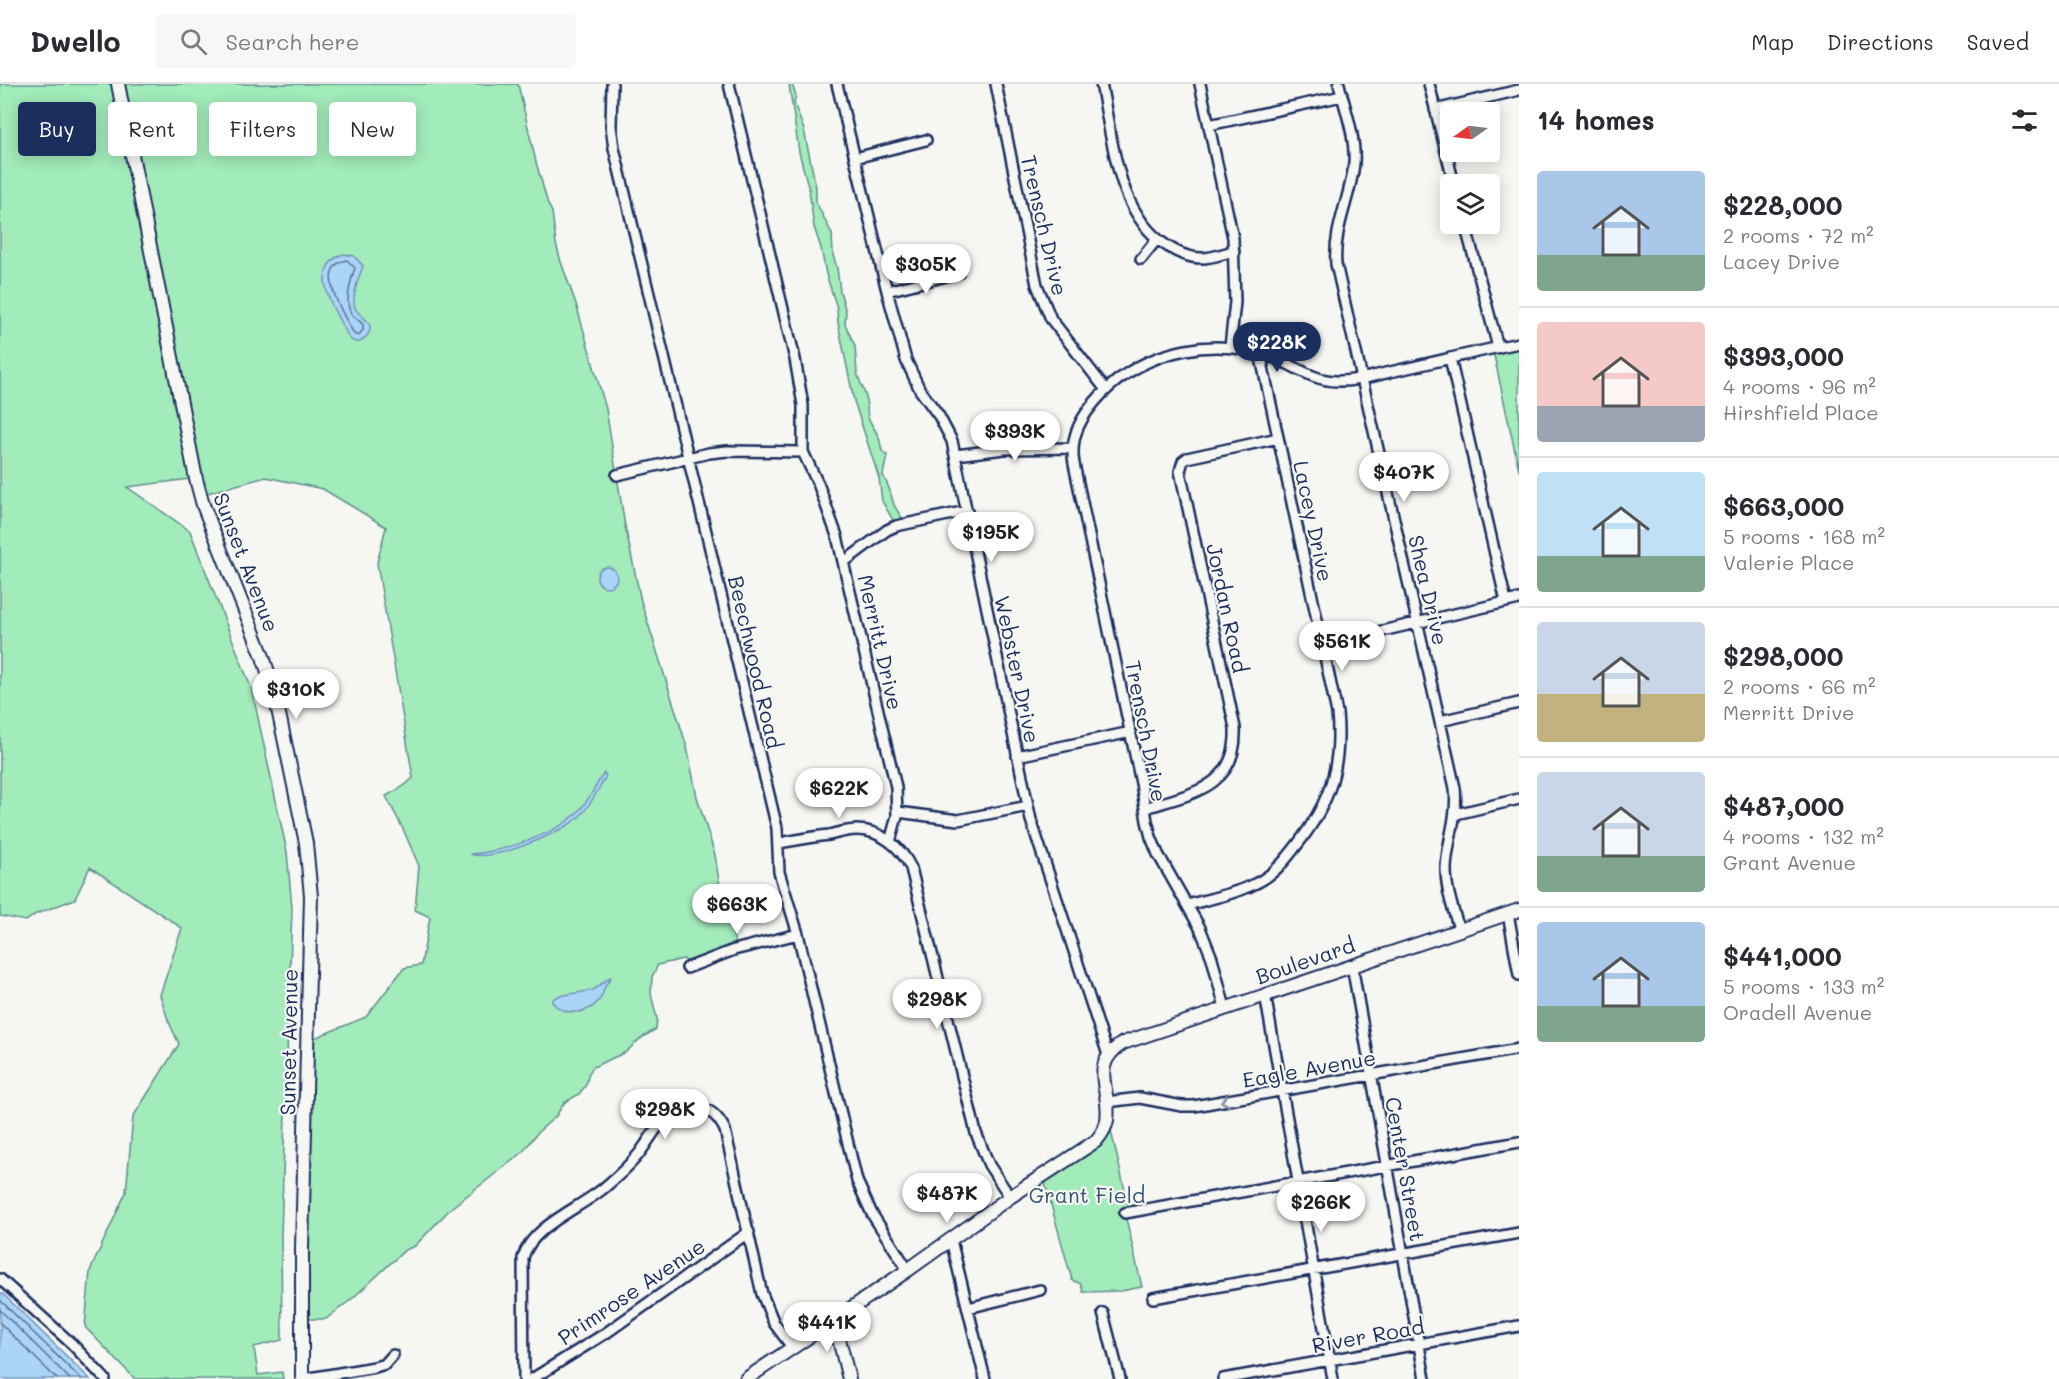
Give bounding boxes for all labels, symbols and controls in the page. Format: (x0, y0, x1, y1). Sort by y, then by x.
search box (156, 14, 576, 68)
text: Dwello (30, 23, 120, 59)
icon: search (177, 25, 210, 58)
text: Search here (225, 27, 359, 56)
text: Map (1751, 28, 1794, 55)
text: Directions (1827, 28, 1934, 55)
text: Saved (1967, 28, 2029, 55)
chip: Buy (18, 102, 96, 156)
chip: Rent (108, 102, 197, 156)
chip: Filters (209, 102, 317, 156)
chip: New (329, 102, 416, 156)
north arrow (1440, 102, 1500, 162)
map controls (1440, 102, 1500, 234)
text: 14 homes (1537, 103, 1655, 137)
icon: filters (2008, 104, 2041, 137)
street label: Trensch Drive (1016, 152, 1074, 298)
button: layers (1440, 174, 1500, 234)
text: $228,000 (1723, 188, 1842, 222)
icon: home (1585, 195, 1657, 267)
text: 2 rooms · 72 m² (1723, 222, 1874, 248)
pin: $305K (884, 244, 968, 295)
text: Lacey Drive (1723, 248, 1840, 274)
text: $305K (895, 250, 957, 276)
pin: $228K (1235, 322, 1319, 373)
text: $228K (1247, 328, 1307, 354)
text: $393,000 (1723, 339, 1844, 373)
icon: home (1585, 346, 1657, 418)
text: 4 rooms · 96 m² (1723, 373, 1876, 399)
text: Hirshfield Place (1723, 399, 1879, 425)
pin: $393K (973, 411, 1057, 462)
text: $393K (984, 417, 1046, 443)
pin: $407K (1362, 452, 1446, 503)
street label: Lacey Drive (1288, 458, 1340, 584)
text: $407K (1373, 458, 1435, 484)
street label: Sunset Avenue (208, 489, 286, 635)
text: $663,000 (1723, 489, 1844, 523)
icon: home (1585, 496, 1657, 568)
pin: $195K (949, 512, 1033, 563)
text: $195K (962, 518, 1020, 544)
text: 5 rooms · 168 m² (1723, 523, 1885, 549)
street label: Shea Drive (1403, 532, 1455, 648)
street label: Jordan Road (1201, 541, 1255, 675)
text: Valerie Place (1723, 549, 1855, 575)
street label: Merritt Drive (852, 572, 910, 712)
street label: Beechwood Road (723, 573, 789, 751)
street label: Webster Drive (989, 593, 1047, 745)
pin: $561K (1300, 621, 1384, 672)
text: $561K (1313, 627, 1371, 653)
text: $298,000 (1723, 639, 1843, 673)
icon: home (1585, 646, 1657, 718)
street label: Trensch Drive (1120, 658, 1174, 804)
pin: $310K (254, 669, 338, 720)
text: 2 rooms · 66 m² (1723, 673, 1876, 699)
text: $310K (266, 675, 326, 701)
text: Merritt Drive (1723, 699, 1854, 725)
pin: $622K (797, 768, 881, 819)
text: $622K (809, 774, 869, 800)
text: $487,000 (1723, 789, 1844, 823)
icon: home (1585, 796, 1657, 868)
text: 4 rooms · 132 m² (1723, 823, 1884, 849)
text: Grant Avenue (1723, 849, 1856, 875)
pin: $663K (695, 884, 779, 935)
text: $663K (706, 890, 768, 916)
street label: Boulevard (1252, 930, 1358, 990)
text: $441,000 (1723, 939, 1842, 973)
icon: home (1585, 946, 1657, 1018)
street label: Sunset Avenue (273, 968, 303, 1116)
text: 5 rooms · 133 m² (1723, 973, 1884, 999)
pin: $298K (895, 979, 979, 1030)
text: $298K (906, 985, 968, 1011)
text: Oradell Avenue (1723, 999, 1872, 1025)
street label: Eagle Avenue (1240, 1043, 1378, 1093)
pin: $298K (623, 1089, 707, 1140)
one-way arrow (1220, 1094, 1230, 1107)
text: $298K (634, 1095, 696, 1121)
street label: Center Street (1380, 1095, 1432, 1243)
pin: $487K (905, 1173, 989, 1224)
text: $487K (916, 1179, 978, 1205)
park label: Grant Field (1029, 1181, 1145, 1208)
pin: $266K (1279, 1182, 1363, 1233)
text: $266K (1291, 1188, 1351, 1214)
street label: Primrose Avenue (552, 1232, 710, 1350)
pin: $441K (785, 1302, 869, 1353)
text: $441K (797, 1308, 857, 1334)
street label: River Road (1310, 1312, 1426, 1358)

